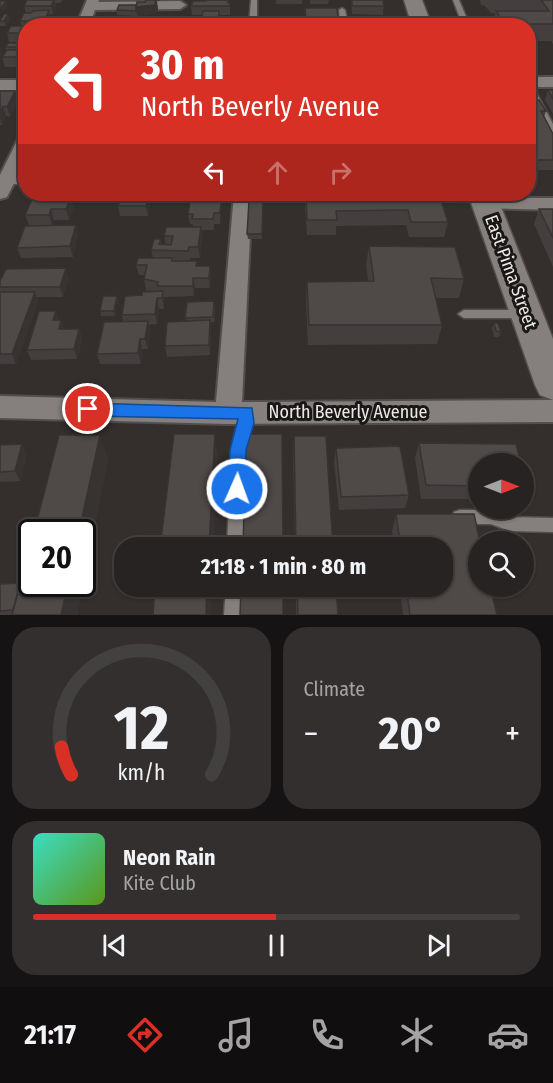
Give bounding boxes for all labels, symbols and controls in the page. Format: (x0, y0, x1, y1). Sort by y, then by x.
text: 30 m (141, 40, 225, 90)
icon: left (42, 42, 120, 120)
text: North Beverly Avenue (141, 91, 379, 123)
icon: left (198, 156, 231, 189)
icon: ahead (261, 156, 294, 189)
icon: right (324, 156, 357, 189)
street label: East Pima Street (480, 212, 542, 332)
pin (62, 383, 113, 434)
icon: arrive (71, 392, 104, 425)
street label: North Beverly Avenue (269, 401, 428, 423)
north arrow (468, 453, 534, 519)
map controls (468, 453, 534, 597)
position arrow (205, 457, 269, 521)
speed limit sign: 20 (18, 519, 96, 597)
button: search (468, 531, 534, 597)
text: 21:18 · 1 min · 80 m (201, 553, 366, 580)
text: Climate (304, 677, 365, 701)
text: 12 (114, 691, 169, 766)
text: 20° (378, 707, 445, 761)
text: − (304, 714, 318, 754)
text: + (505, 714, 520, 754)
text: km/h (117, 760, 165, 786)
text: Neon Rain (123, 844, 216, 871)
text: Kite Club (123, 871, 196, 895)
icon: previous (98, 929, 131, 962)
icon: pause (260, 929, 293, 962)
icon: next (422, 929, 455, 962)
icon: directions (124, 1014, 166, 1056)
icon: music (215, 1014, 257, 1056)
icon: phone (306, 1014, 348, 1056)
icon: climate (396, 1014, 438, 1056)
icon: car (487, 1014, 529, 1056)
text: 21:17 (24, 1019, 76, 1051)

